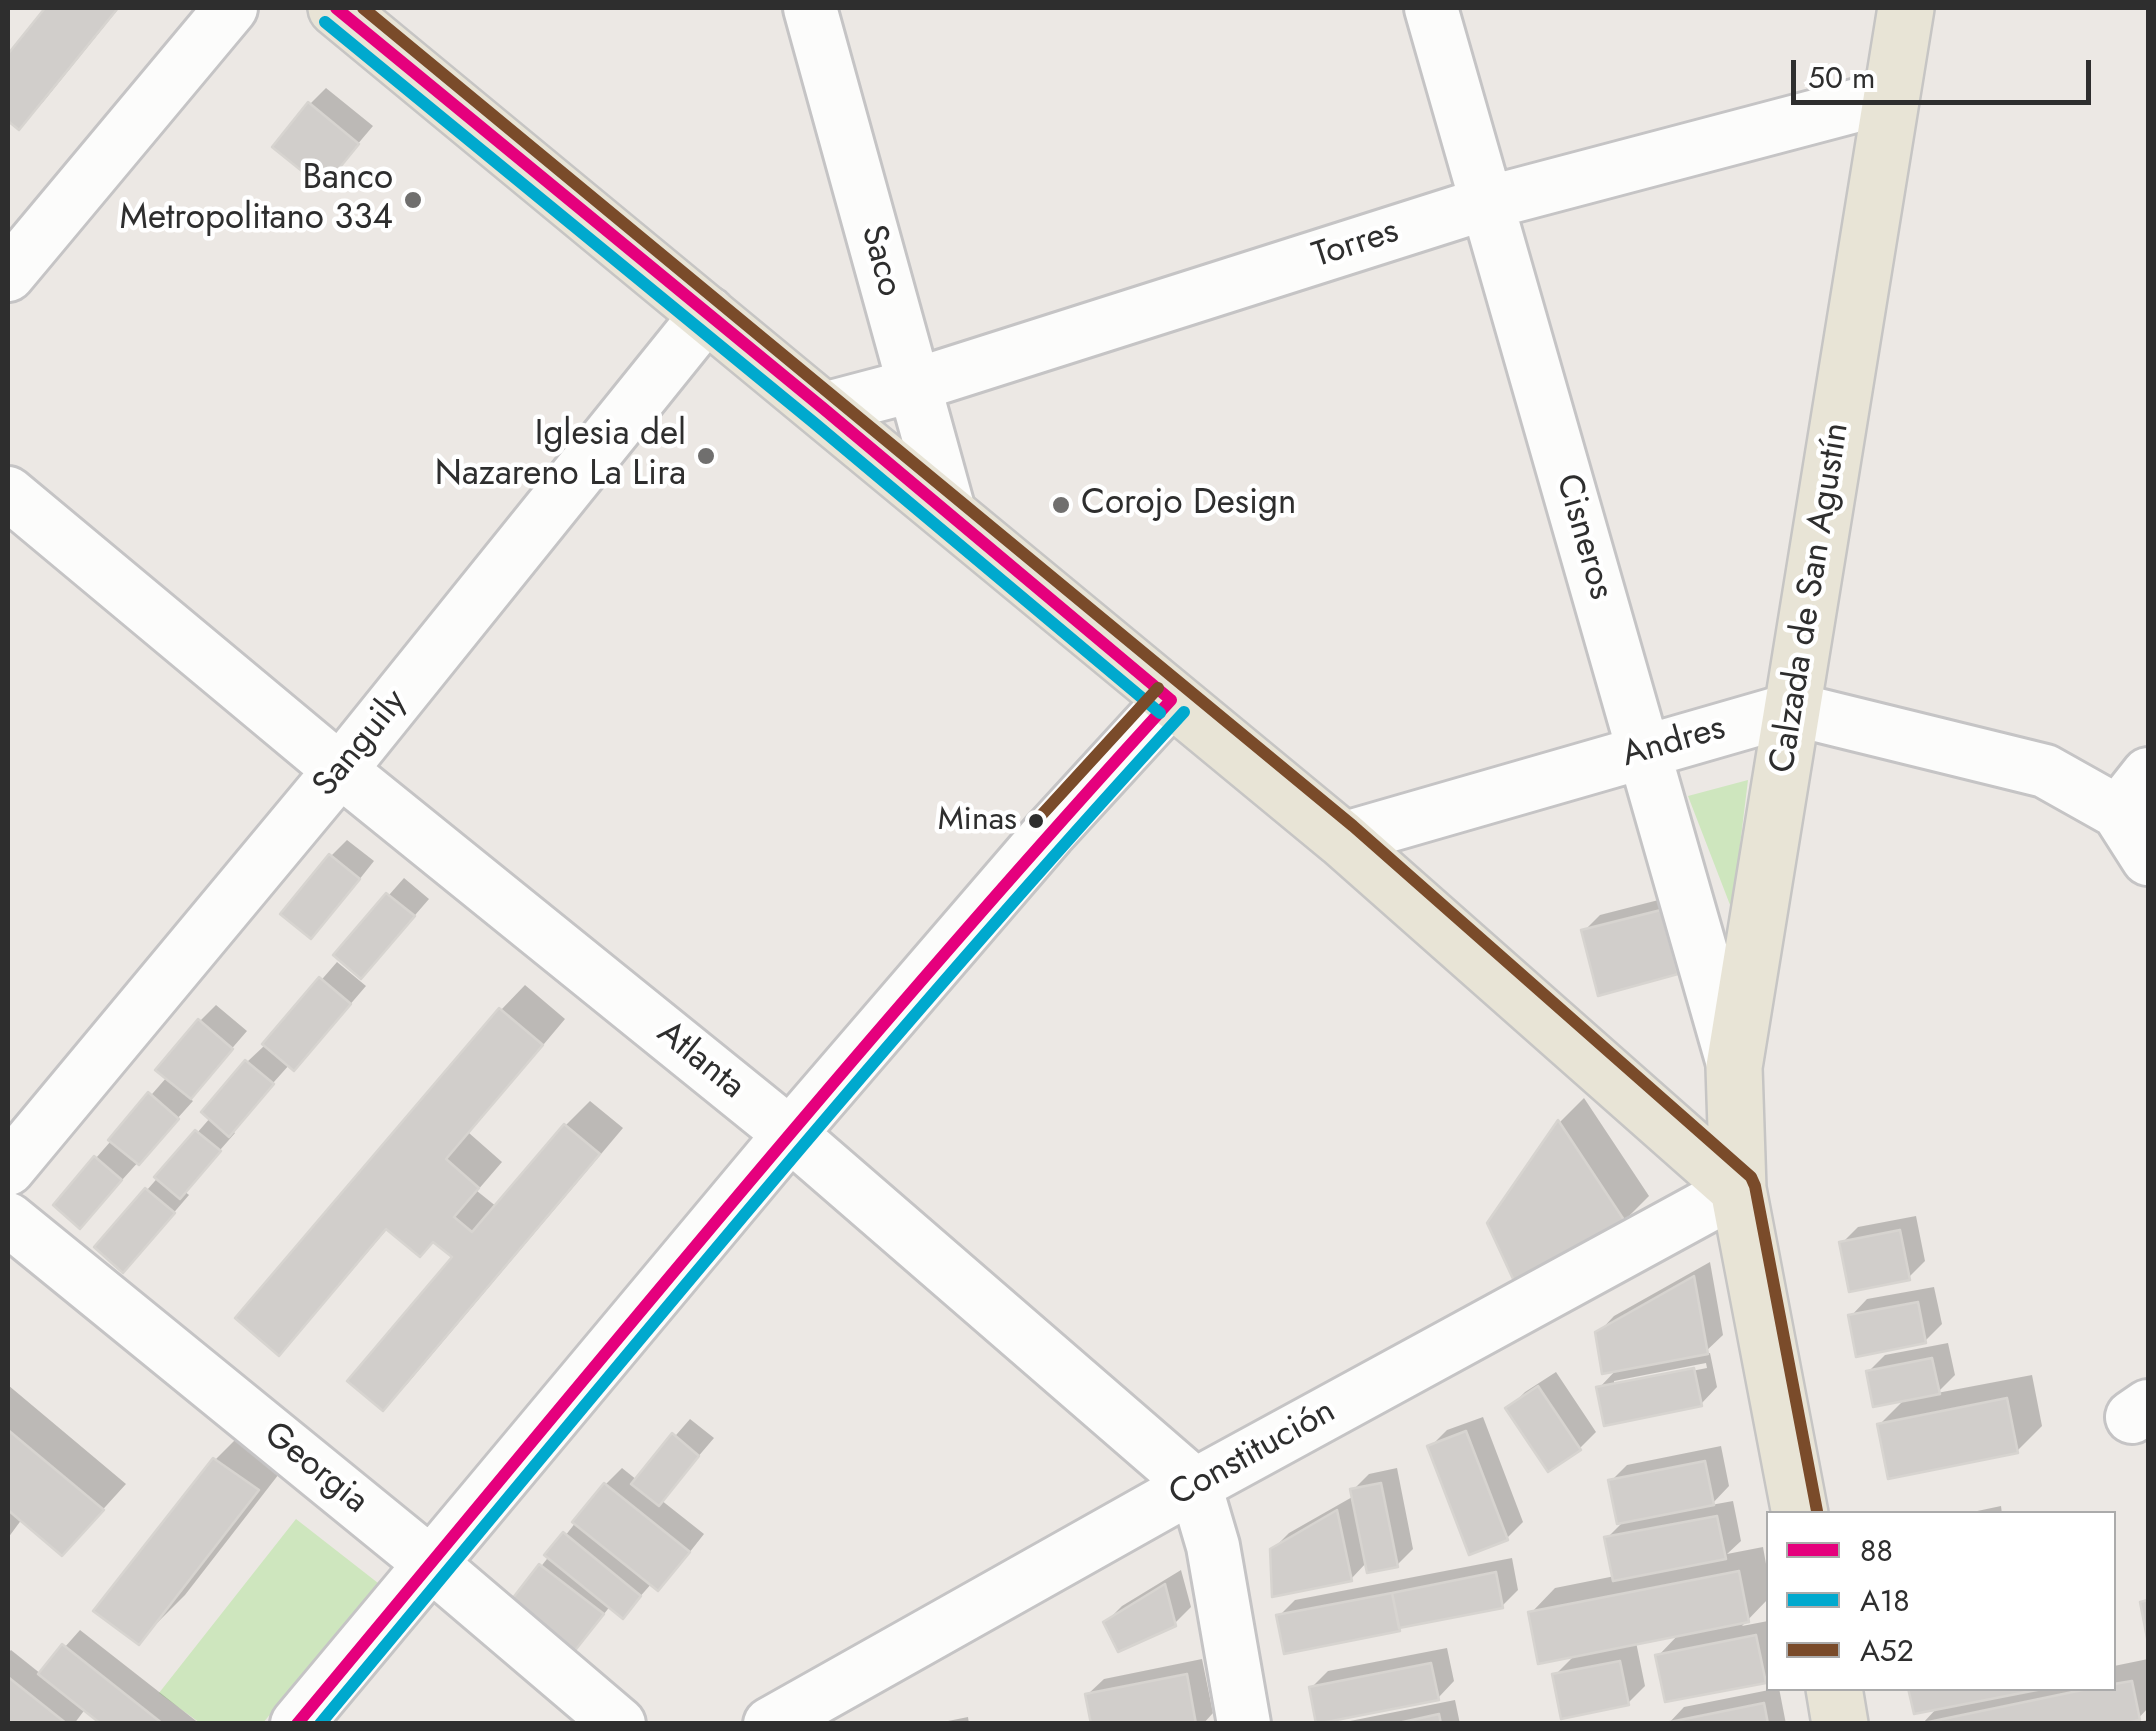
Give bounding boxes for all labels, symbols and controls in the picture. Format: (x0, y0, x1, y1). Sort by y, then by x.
scale bar (1796, 40, 2096, 102)
text: 50 m (1808, 56, 1875, 99)
place label: Banco Metropolitano 334 (120, 159, 393, 241)
marker: Banco Metropolitano 334 (402, 189, 424, 211)
street label: Torres (1308, 212, 1404, 278)
street label: Saco (850, 221, 910, 301)
place label: Iglesia del Nazareno La Lira (435, 415, 686, 497)
street label: Calzada de San Agustín (1763, 420, 1859, 776)
marker: Iglesia del Nazareno La Lira (695, 445, 717, 467)
street label: Cisneros (1545, 470, 1621, 604)
place label: Corojo Design (1081, 484, 1296, 526)
marker: Corojo Design (1050, 494, 1072, 516)
street label: Sanguily (305, 682, 417, 806)
street label: Andres (1618, 708, 1730, 778)
place label: Minas (938, 802, 1017, 840)
marker: Minas (1026, 811, 1046, 831)
street label: Atlanta (648, 1013, 752, 1109)
street label: Constitución (1163, 1391, 1343, 1517)
street label: Georgia (255, 1414, 375, 1524)
legend (1766, 1511, 2116, 1691)
text: 88 (1860, 1529, 1893, 1572)
text: A18 (1860, 1579, 1910, 1622)
text: A52 (1860, 1629, 1914, 1672)

